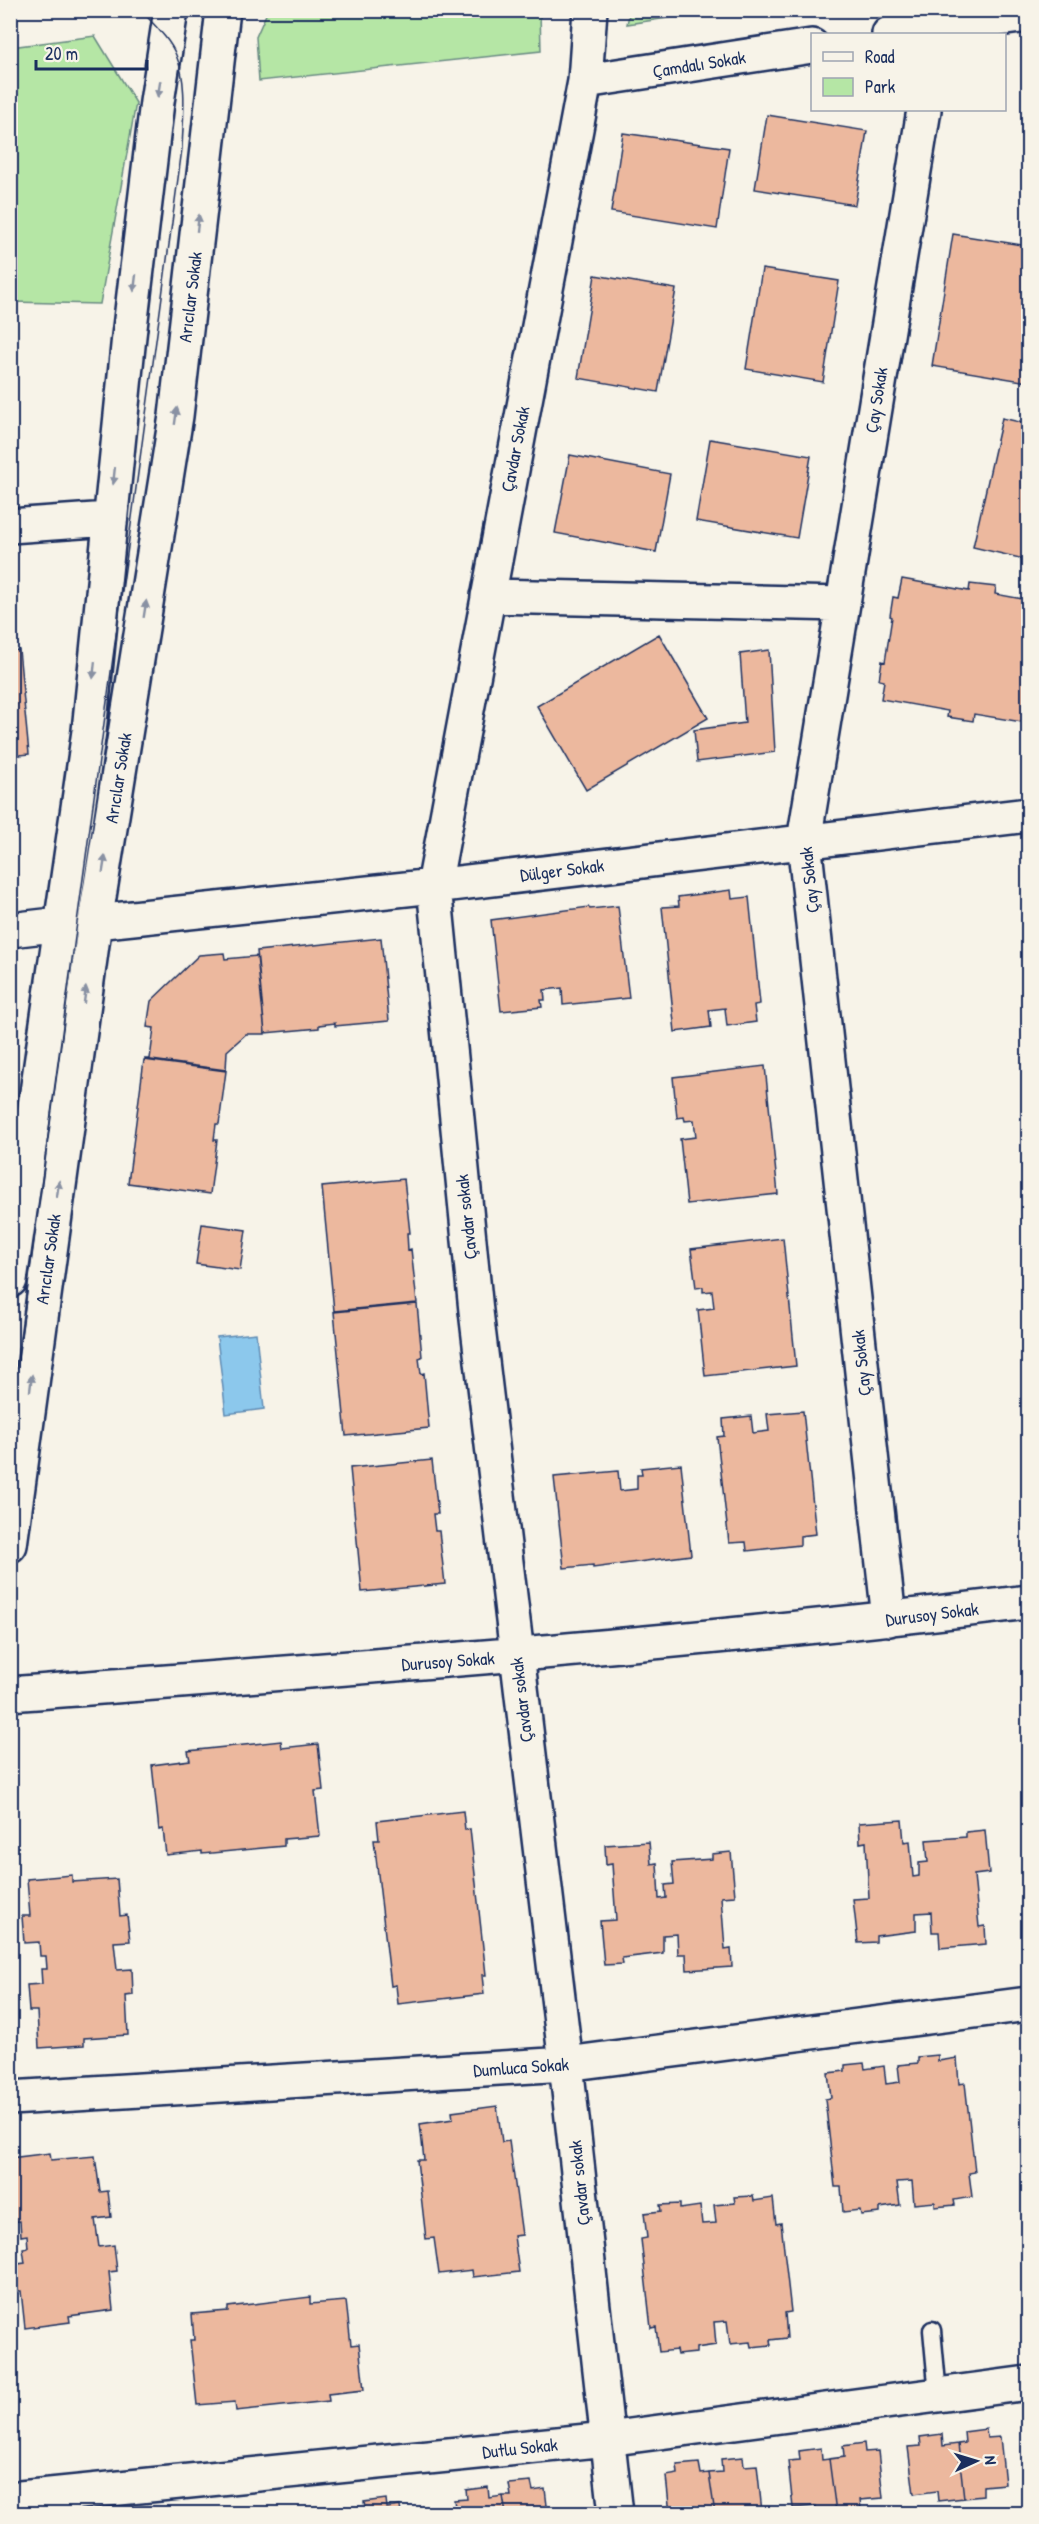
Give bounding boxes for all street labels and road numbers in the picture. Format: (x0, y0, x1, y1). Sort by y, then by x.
street label: Çamdalı Sokak (651, 44, 748, 84)
street label: Arıcılar Sokak (172, 250, 208, 344)
street label: Çay Sokak (858, 365, 894, 435)
street label: Çavdar Sokak (494, 404, 536, 494)
street label: Arıcılar Sokak (99, 730, 138, 825)
street label: Çay Sokak (793, 845, 825, 914)
street label: Dülger Sokak (519, 852, 606, 888)
street label: Çavdar sokak (449, 1173, 483, 1261)
street label: Arıcılar Sokak (29, 1212, 67, 1306)
street label: Çay Sokak (845, 1328, 877, 1397)
street label: Durusoy Sokak (884, 1596, 980, 1632)
street label: Durusoy Sokak (401, 1645, 496, 1677)
street label: Çavdar sokak (503, 1656, 539, 1744)
street label: Dumluca Sokak (472, 2051, 570, 2083)
street label: Çavdar sokak (562, 2139, 596, 2227)
street label: Dutlu Sokak (481, 2432, 559, 2464)

